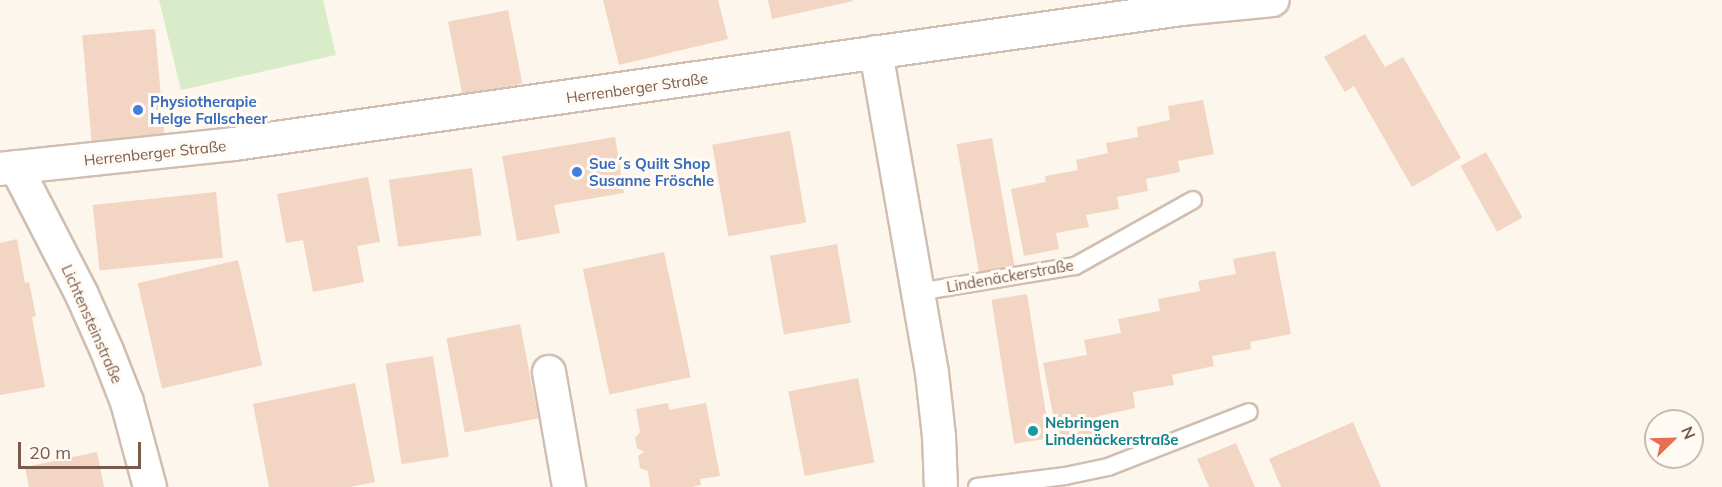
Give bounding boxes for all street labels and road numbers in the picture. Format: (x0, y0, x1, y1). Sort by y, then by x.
street label: Herrenberger Straße (565, 69, 709, 107)
street label: Herrenberger Straße (83, 137, 227, 169)
street label: Lindenäckerstraße (945, 256, 1075, 296)
street label: Lichtensteinstraße (58, 262, 126, 386)

